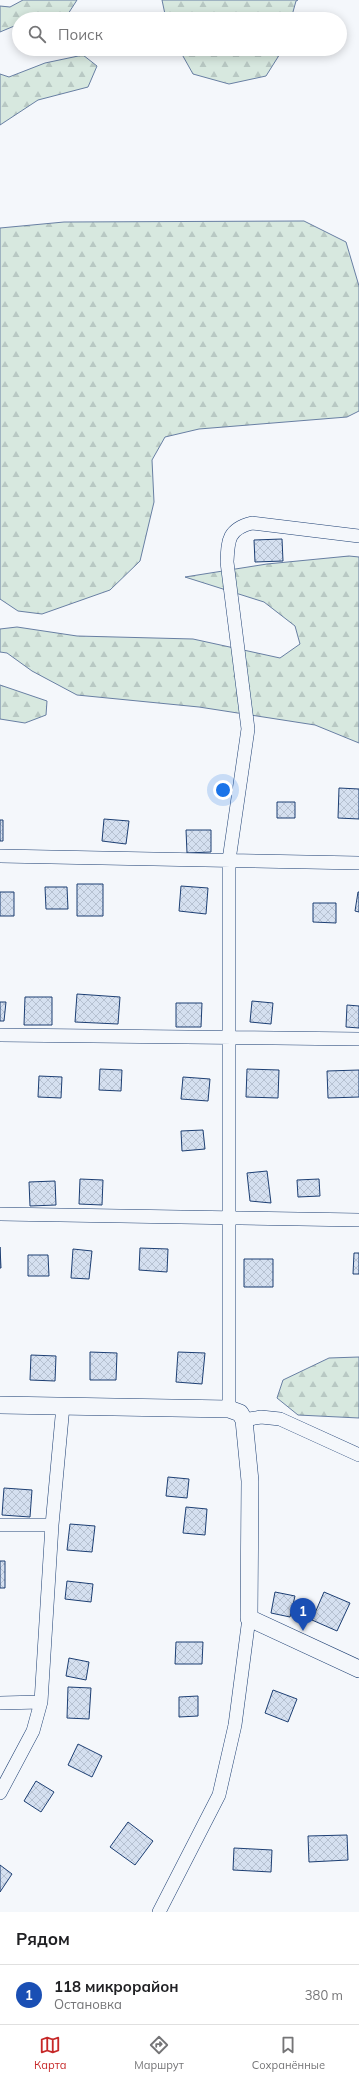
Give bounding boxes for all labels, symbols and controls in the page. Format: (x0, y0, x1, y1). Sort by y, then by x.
search box (12, 12, 347, 56)
icon: search (26, 23, 48, 45)
text: Поиск (58, 25, 103, 44)
your location (213, 780, 233, 800)
pin: 1 (290, 1598, 316, 1631)
text: Рядом (16, 1928, 70, 1949)
text: 118 микрорайон (54, 1977, 179, 1996)
text: 1 (25, 1987, 33, 2003)
text: 380 m (305, 1987, 343, 2003)
text: Остановка (54, 1996, 122, 2012)
tab: Карта (34, 2034, 66, 2072)
tab: Маршрут (134, 2034, 184, 2072)
tab: Сохранённые (252, 2034, 325, 2072)

